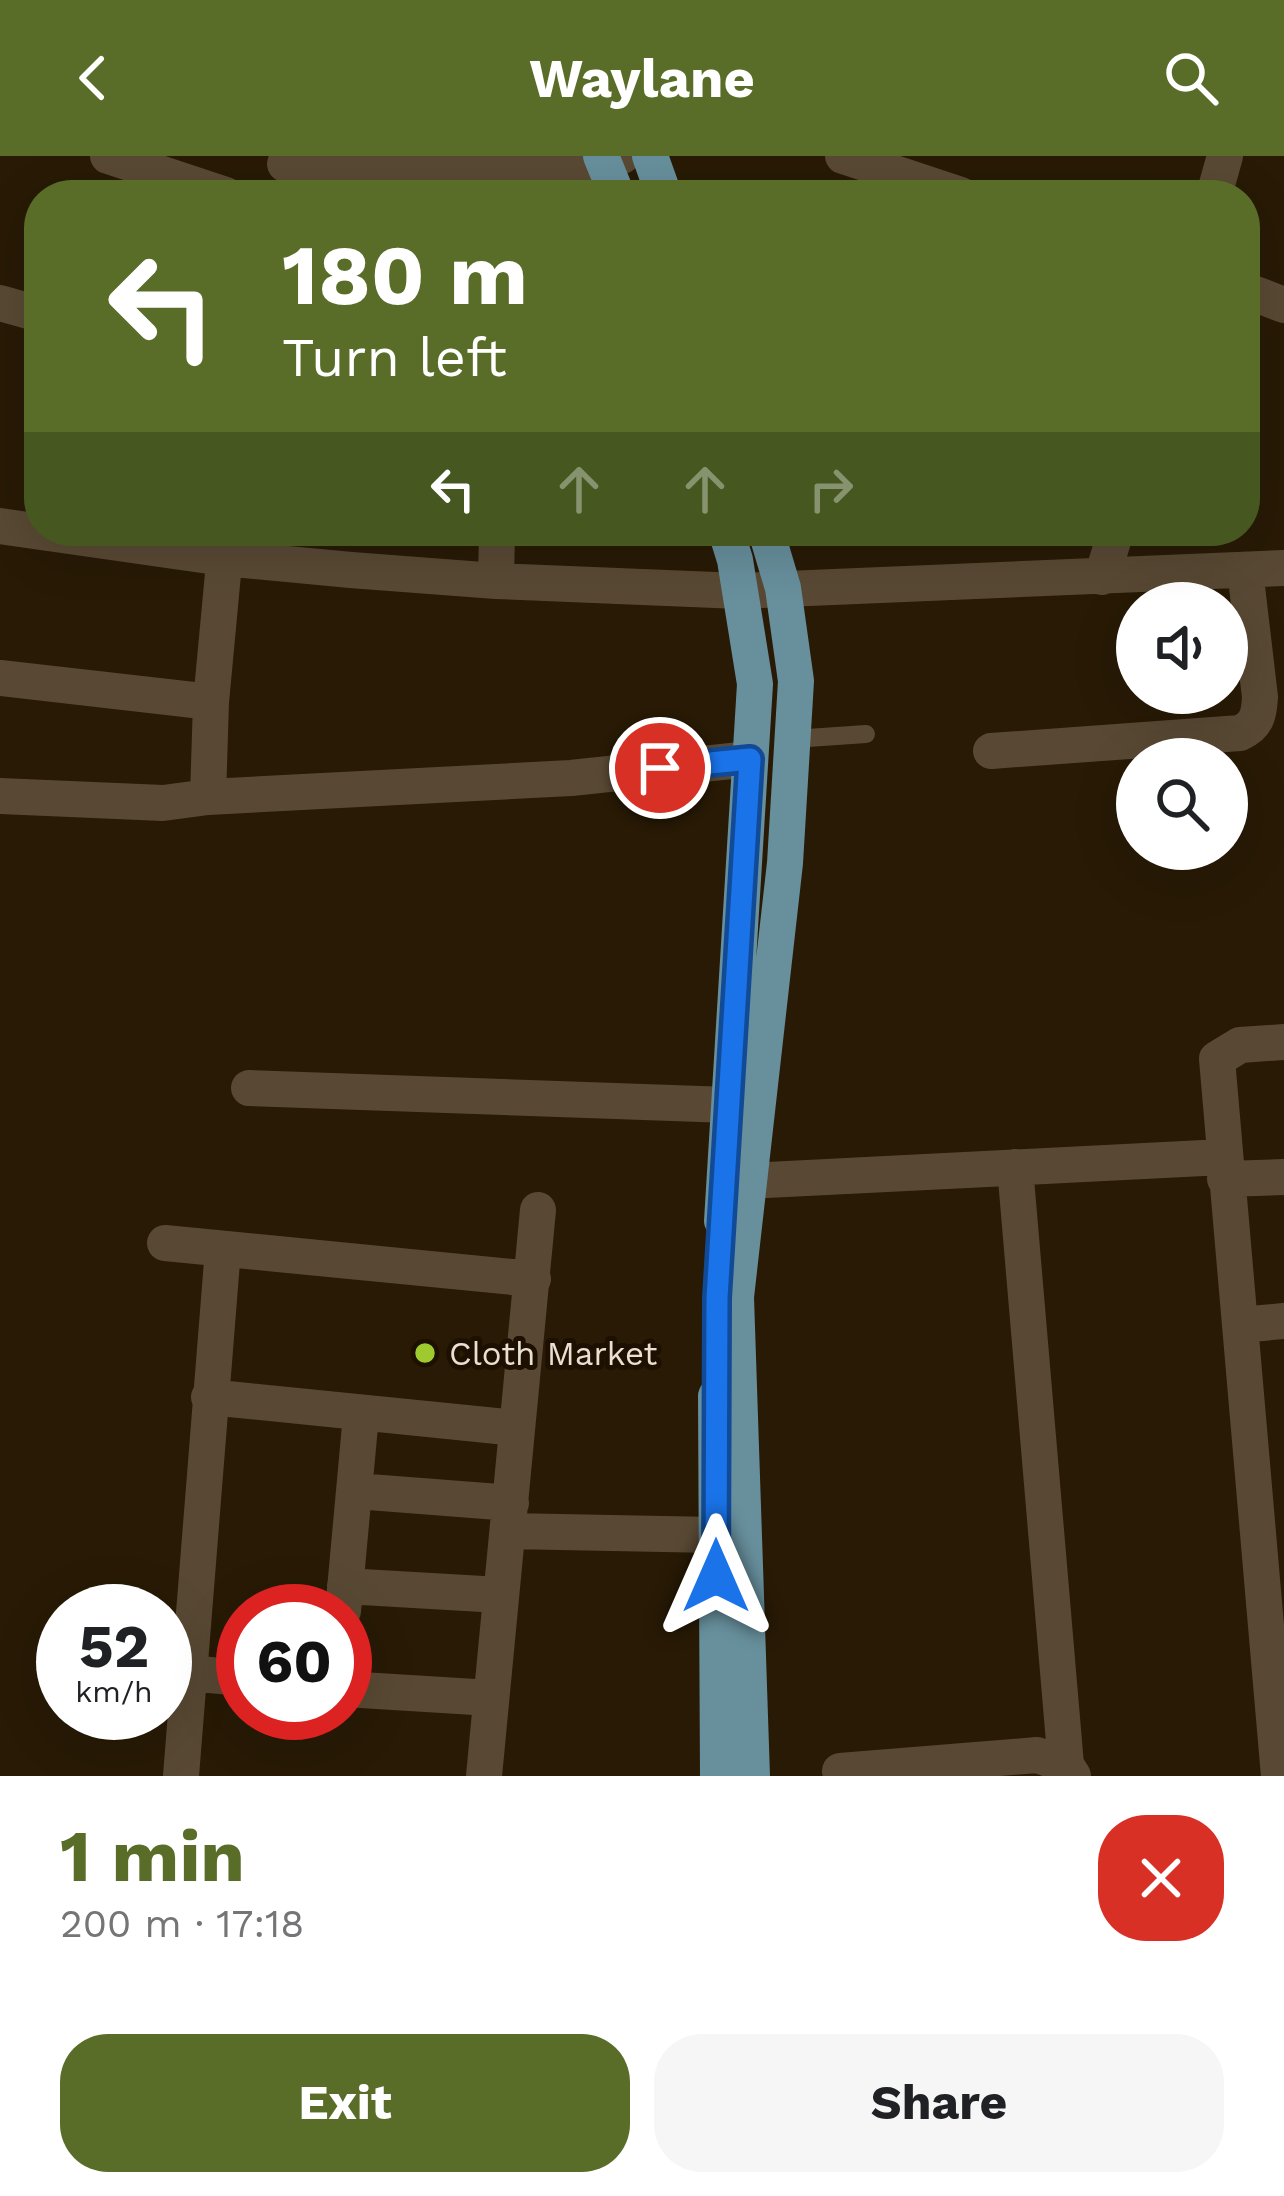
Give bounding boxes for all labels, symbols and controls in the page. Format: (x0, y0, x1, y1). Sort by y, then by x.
icon: back (60, 45, 126, 111)
icon: search (1158, 45, 1224, 111)
text: Waylane (529, 47, 755, 110)
text: 180 m (282, 226, 528, 324)
icon: left (84, 228, 240, 384)
text: Turn left (282, 326, 507, 389)
icon: left (420, 456, 486, 522)
icon: ahead (546, 456, 612, 522)
icon: ahead (672, 456, 738, 522)
icon: right (798, 456, 864, 522)
map controls (1116, 582, 1248, 870)
button: sound (1116, 582, 1248, 714)
pin (609, 717, 711, 819)
icon: arrive (627, 735, 693, 801)
button: search (1116, 738, 1248, 870)
place label: Cloth Market (449, 1334, 658, 1373)
marker: Cloth Market (412, 1340, 438, 1366)
position arrow (653, 1513, 779, 1639)
speed limit sign: 60 (216, 1584, 372, 1740)
text: 52 (79, 1611, 149, 1682)
text: km/h (75, 1674, 153, 1709)
text: 1 min (60, 1814, 245, 1898)
button: close (1098, 1815, 1224, 1941)
text: 200 m · 17:18 (60, 1901, 304, 1946)
button: Exit (60, 2034, 630, 2172)
button: Share (654, 2034, 1224, 2172)

